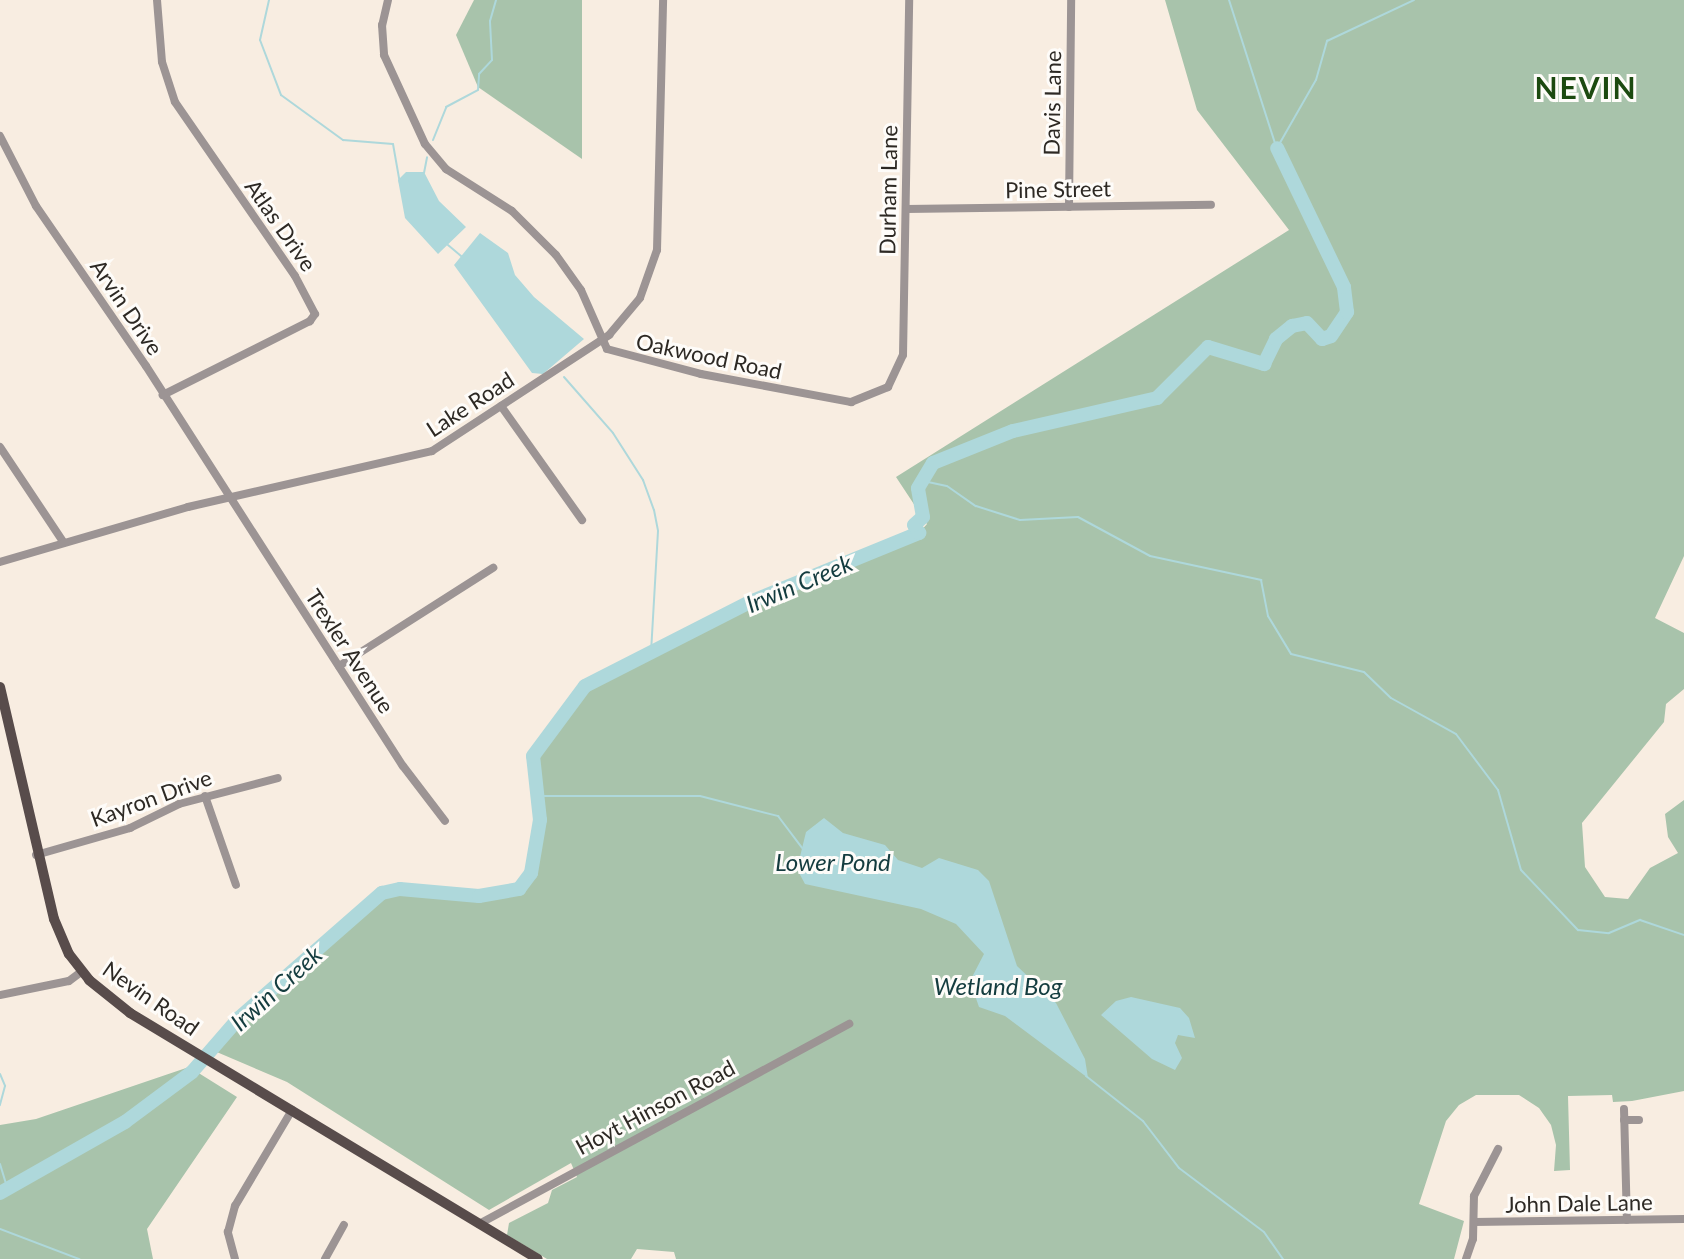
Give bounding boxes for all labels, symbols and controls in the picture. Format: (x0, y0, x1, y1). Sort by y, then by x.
street label: Davis Lane (1038, 50, 1066, 156)
district label: NEVIN (1534, 69, 1638, 105)
street label: Durham Lane (874, 125, 902, 255)
street label: Atlas Drive (240, 174, 322, 276)
street label: Pine Street (1005, 175, 1111, 203)
street label: Arvin Drive (85, 254, 169, 360)
street label: Oakwood Road (634, 328, 784, 384)
street label: Lake Road (421, 366, 519, 442)
water label: Irwin Creek (742, 548, 856, 618)
street label: Trexler Avenue (300, 583, 400, 719)
street label: Kayron Drive (87, 764, 215, 832)
water label: Lower Pond (775, 848, 891, 876)
water label: Irwin Creek (225, 940, 327, 1036)
street label: Nevin Road (98, 955, 204, 1041)
water label: Wetland Bog (934, 972, 1062, 1000)
street label: Hoyt Hinson Road (571, 1054, 739, 1160)
street label: John Dale Lane (1505, 1189, 1653, 1217)

